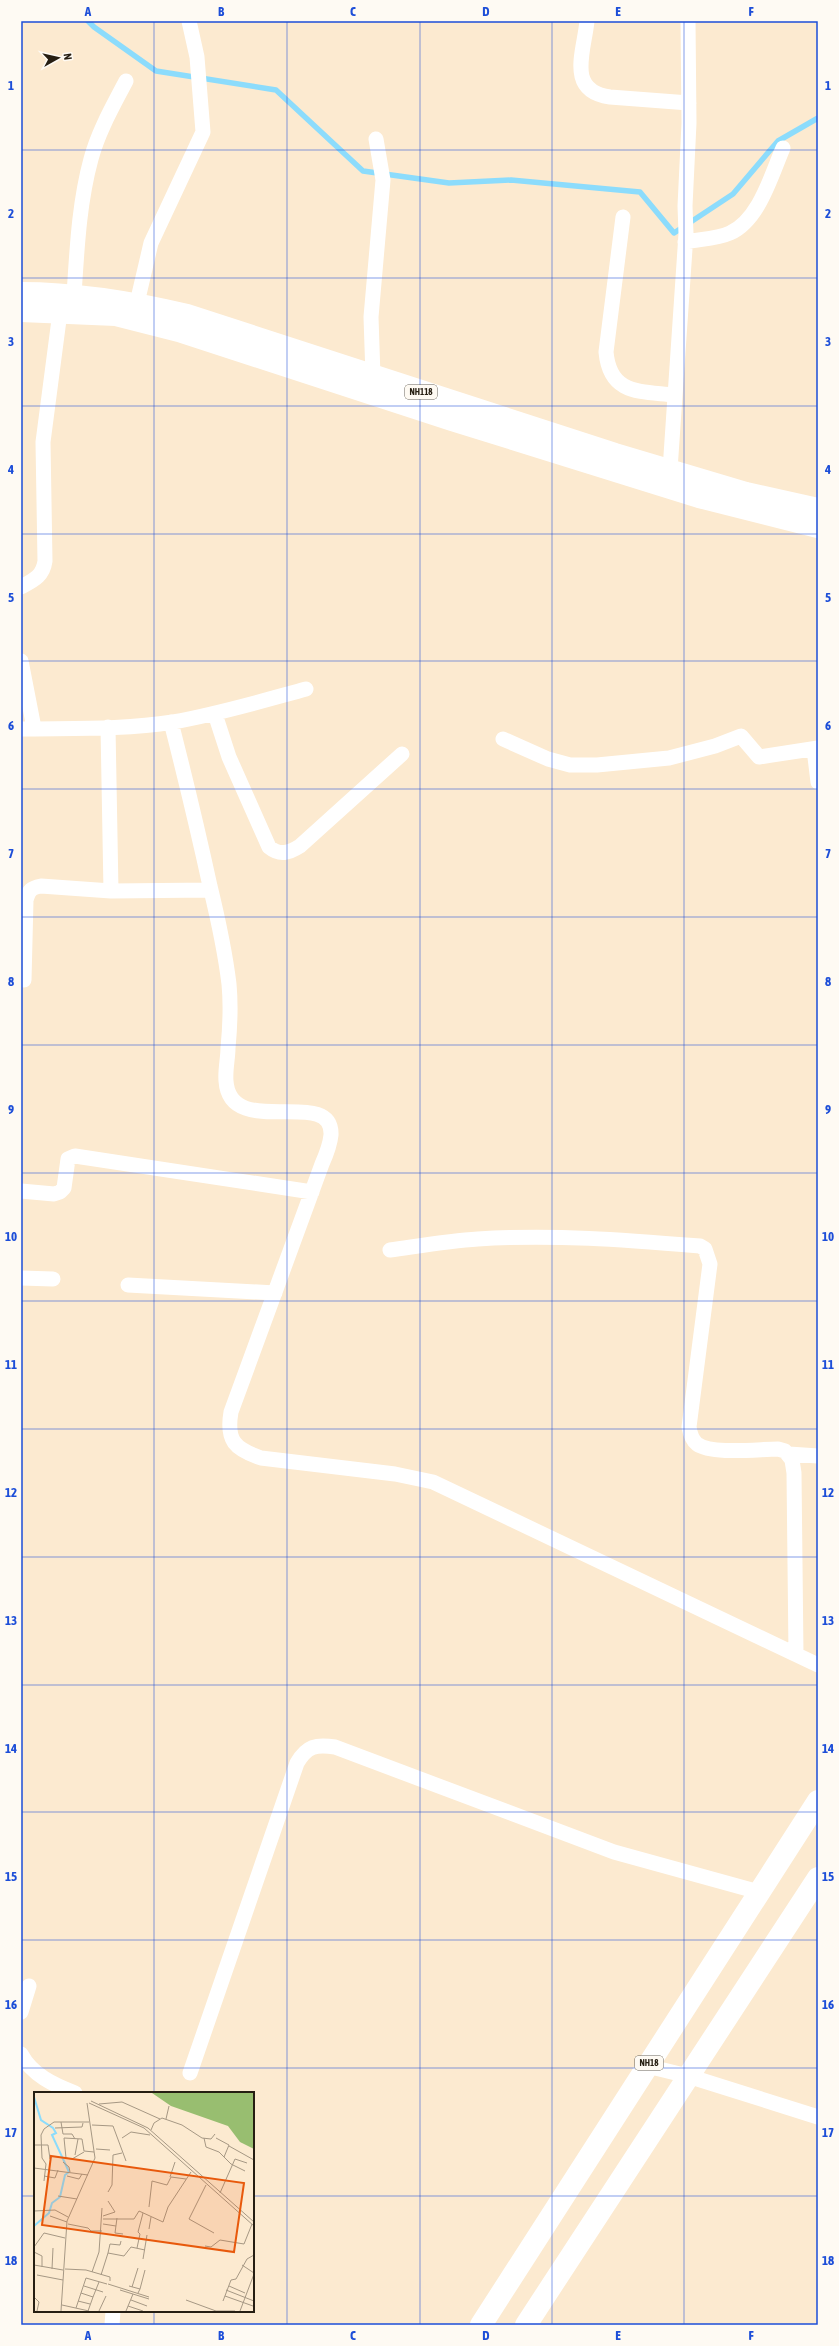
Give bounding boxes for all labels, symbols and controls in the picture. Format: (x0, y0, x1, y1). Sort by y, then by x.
text: A (84, 4, 92, 19)
text: B (218, 4, 225, 19)
text: C (350, 4, 356, 19)
text: D (482, 4, 490, 19)
text: E (615, 4, 621, 19)
text: F (748, 4, 754, 19)
north arrow (38, 38, 78, 78)
text: N (62, 53, 74, 61)
text: 1 (8, 78, 14, 93)
text: 1 (825, 78, 831, 93)
text: 2 (8, 206, 14, 221)
text: 2 (825, 206, 831, 221)
text: 3 (8, 334, 14, 349)
text: 3 (825, 334, 831, 349)
road number: NH118 (405, 385, 437, 399)
text: 4 (7, 462, 14, 477)
text: 4 (824, 462, 831, 477)
text: 5 (8, 590, 14, 605)
text: 5 (825, 590, 831, 605)
text: 6 (8, 718, 14, 733)
text: 6 (825, 718, 831, 733)
text: 7 (8, 846, 14, 861)
text: 7 (825, 846, 831, 861)
text: 8 (8, 974, 14, 989)
text: 8 (825, 974, 831, 989)
text: 9 (8, 1102, 14, 1117)
text: 9 (825, 1102, 831, 1117)
text: 10 (5, 1229, 17, 1244)
text: 10 (822, 1229, 834, 1244)
text: 11 (5, 1357, 17, 1372)
text: 11 (822, 1357, 834, 1372)
text: 12 (5, 1485, 17, 1500)
text: 12 (822, 1485, 834, 1500)
text: 13 (5, 1613, 17, 1628)
text: 13 (822, 1613, 834, 1628)
text: 14 (5, 1741, 17, 1756)
text: 14 (822, 1741, 834, 1756)
text: 15 (5, 1869, 17, 1884)
text: 15 (822, 1869, 834, 1884)
text: 16 (5, 1997, 17, 2012)
text: 16 (822, 1997, 834, 2012)
road number: NH18 (635, 2056, 663, 2070)
inset map (34, 2092, 254, 2312)
text: 17 (5, 2125, 17, 2140)
text: 17 (822, 2125, 834, 2140)
text: 18 (5, 2253, 17, 2268)
text: 18 (822, 2253, 834, 2268)
text: A (84, 2328, 92, 2343)
text: B (218, 2328, 225, 2343)
text: C (350, 2328, 356, 2343)
text: D (482, 2328, 490, 2343)
text: E (615, 2328, 621, 2343)
text: F (748, 2328, 754, 2343)

